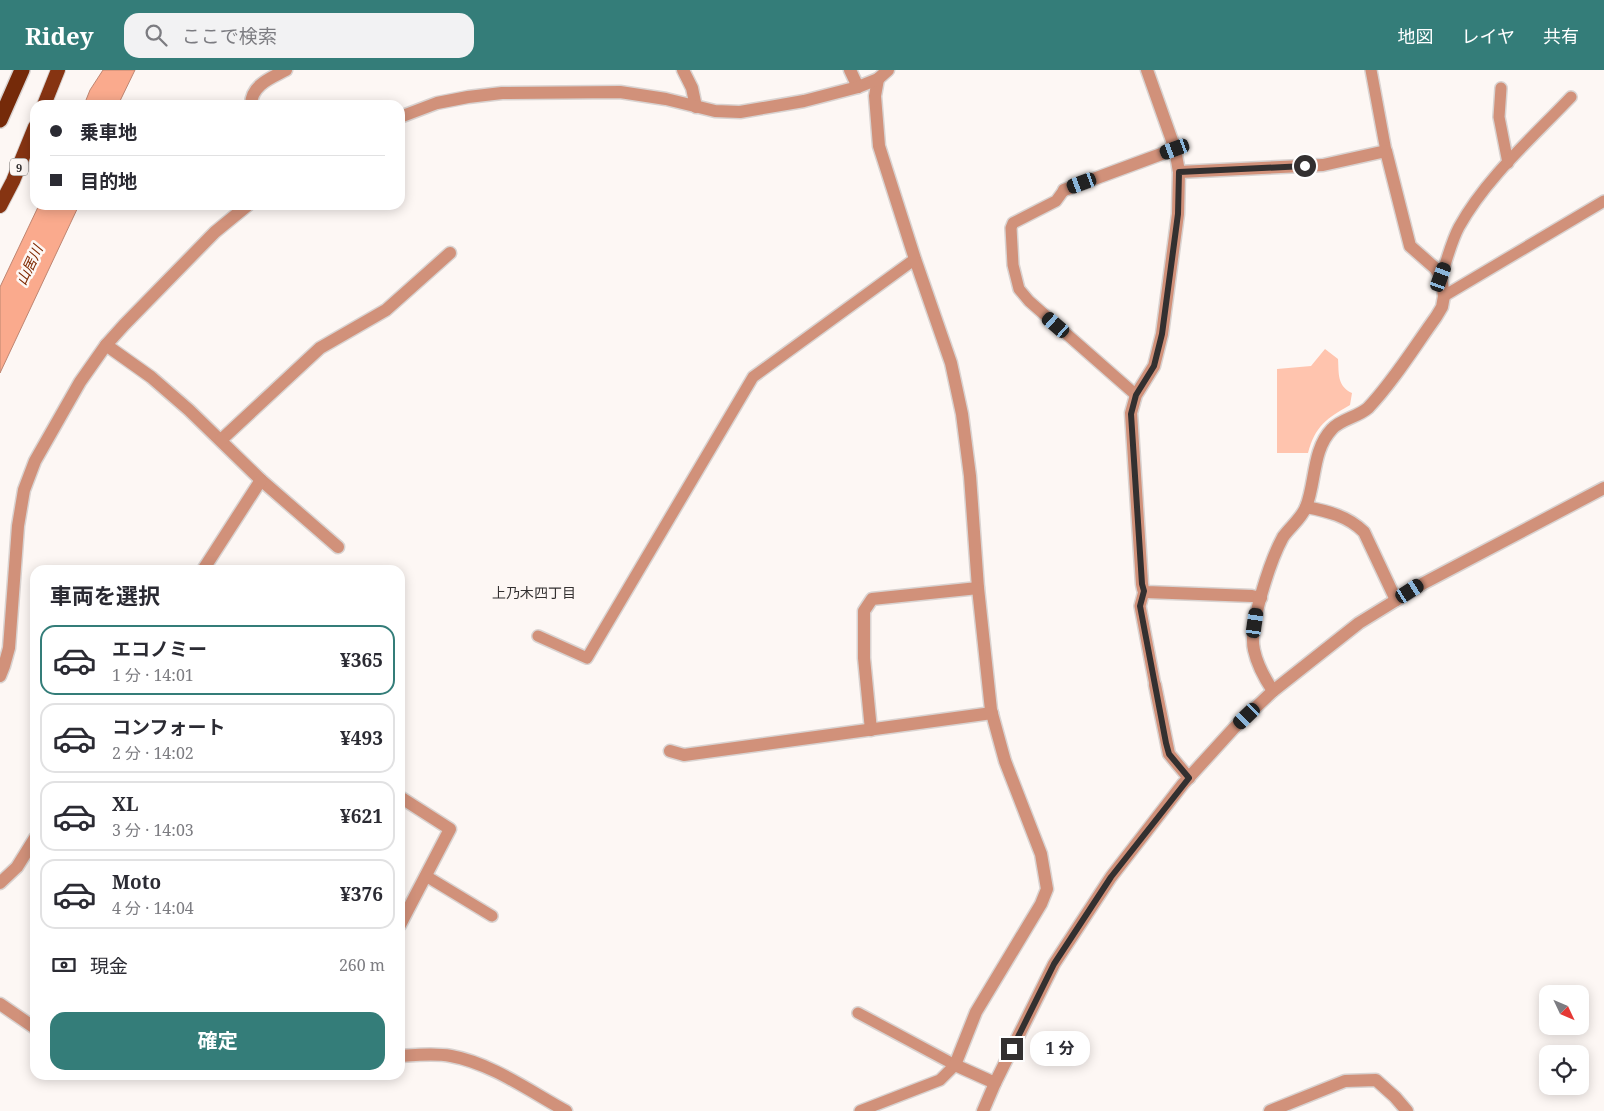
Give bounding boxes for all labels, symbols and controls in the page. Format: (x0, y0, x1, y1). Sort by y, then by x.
search box (124, 13, 474, 58)
text: Ridey (25, 19, 94, 52)
icon: search (142, 21, 170, 49)
text: ここで検索 (182, 23, 277, 49)
text: 地図 (1398, 24, 1434, 48)
text: レイヤ (1462, 24, 1515, 48)
text: 共有 (1543, 24, 1579, 48)
text: 乗車地 (80, 119, 137, 145)
car (1158, 137, 1191, 161)
route start (1294, 155, 1316, 177)
road number: 9 (10, 158, 28, 175)
text: 目的地 (80, 168, 137, 194)
car (1065, 171, 1098, 195)
water label: 山居川 (12, 240, 47, 288)
car (1428, 260, 1453, 294)
car (1039, 309, 1072, 341)
car (1393, 577, 1426, 605)
text: 車両を選択 (50, 580, 160, 610)
district label: 上乃木四丁目 (492, 583, 576, 602)
car (1245, 607, 1264, 639)
text: エコノミー (112, 636, 207, 662)
icon: car (52, 638, 97, 683)
text: ¥365 (340, 647, 383, 673)
text: 1 分 · 14:01 (112, 664, 194, 686)
car (1231, 700, 1263, 732)
text: コンフォート (112, 714, 225, 740)
icon: car (52, 716, 97, 761)
text: ¥493 (340, 725, 383, 751)
text: 2 分 · 14:02 (112, 742, 194, 764)
text: XL (112, 791, 138, 817)
icon: car (52, 794, 97, 839)
text: ¥621 (340, 803, 383, 829)
text: 3 分 · 14:03 (112, 819, 194, 841)
text: Moto (112, 869, 161, 895)
icon: car (52, 872, 97, 917)
text: ¥376 (340, 881, 383, 907)
text: 4 分 · 14:04 (112, 897, 194, 919)
icon: cash (50, 951, 78, 979)
text: 現金 (90, 953, 128, 979)
text: 260 m (339, 954, 385, 976)
north arrow (1539, 985, 1589, 1035)
map controls (1539, 985, 1589, 1095)
button: 確定 (50, 1012, 385, 1070)
callout: 1 分 (1030, 1032, 1090, 1066)
text: 1 分 (1045, 1037, 1075, 1059)
route end (1001, 1038, 1023, 1060)
button: locate (1539, 1045, 1589, 1095)

